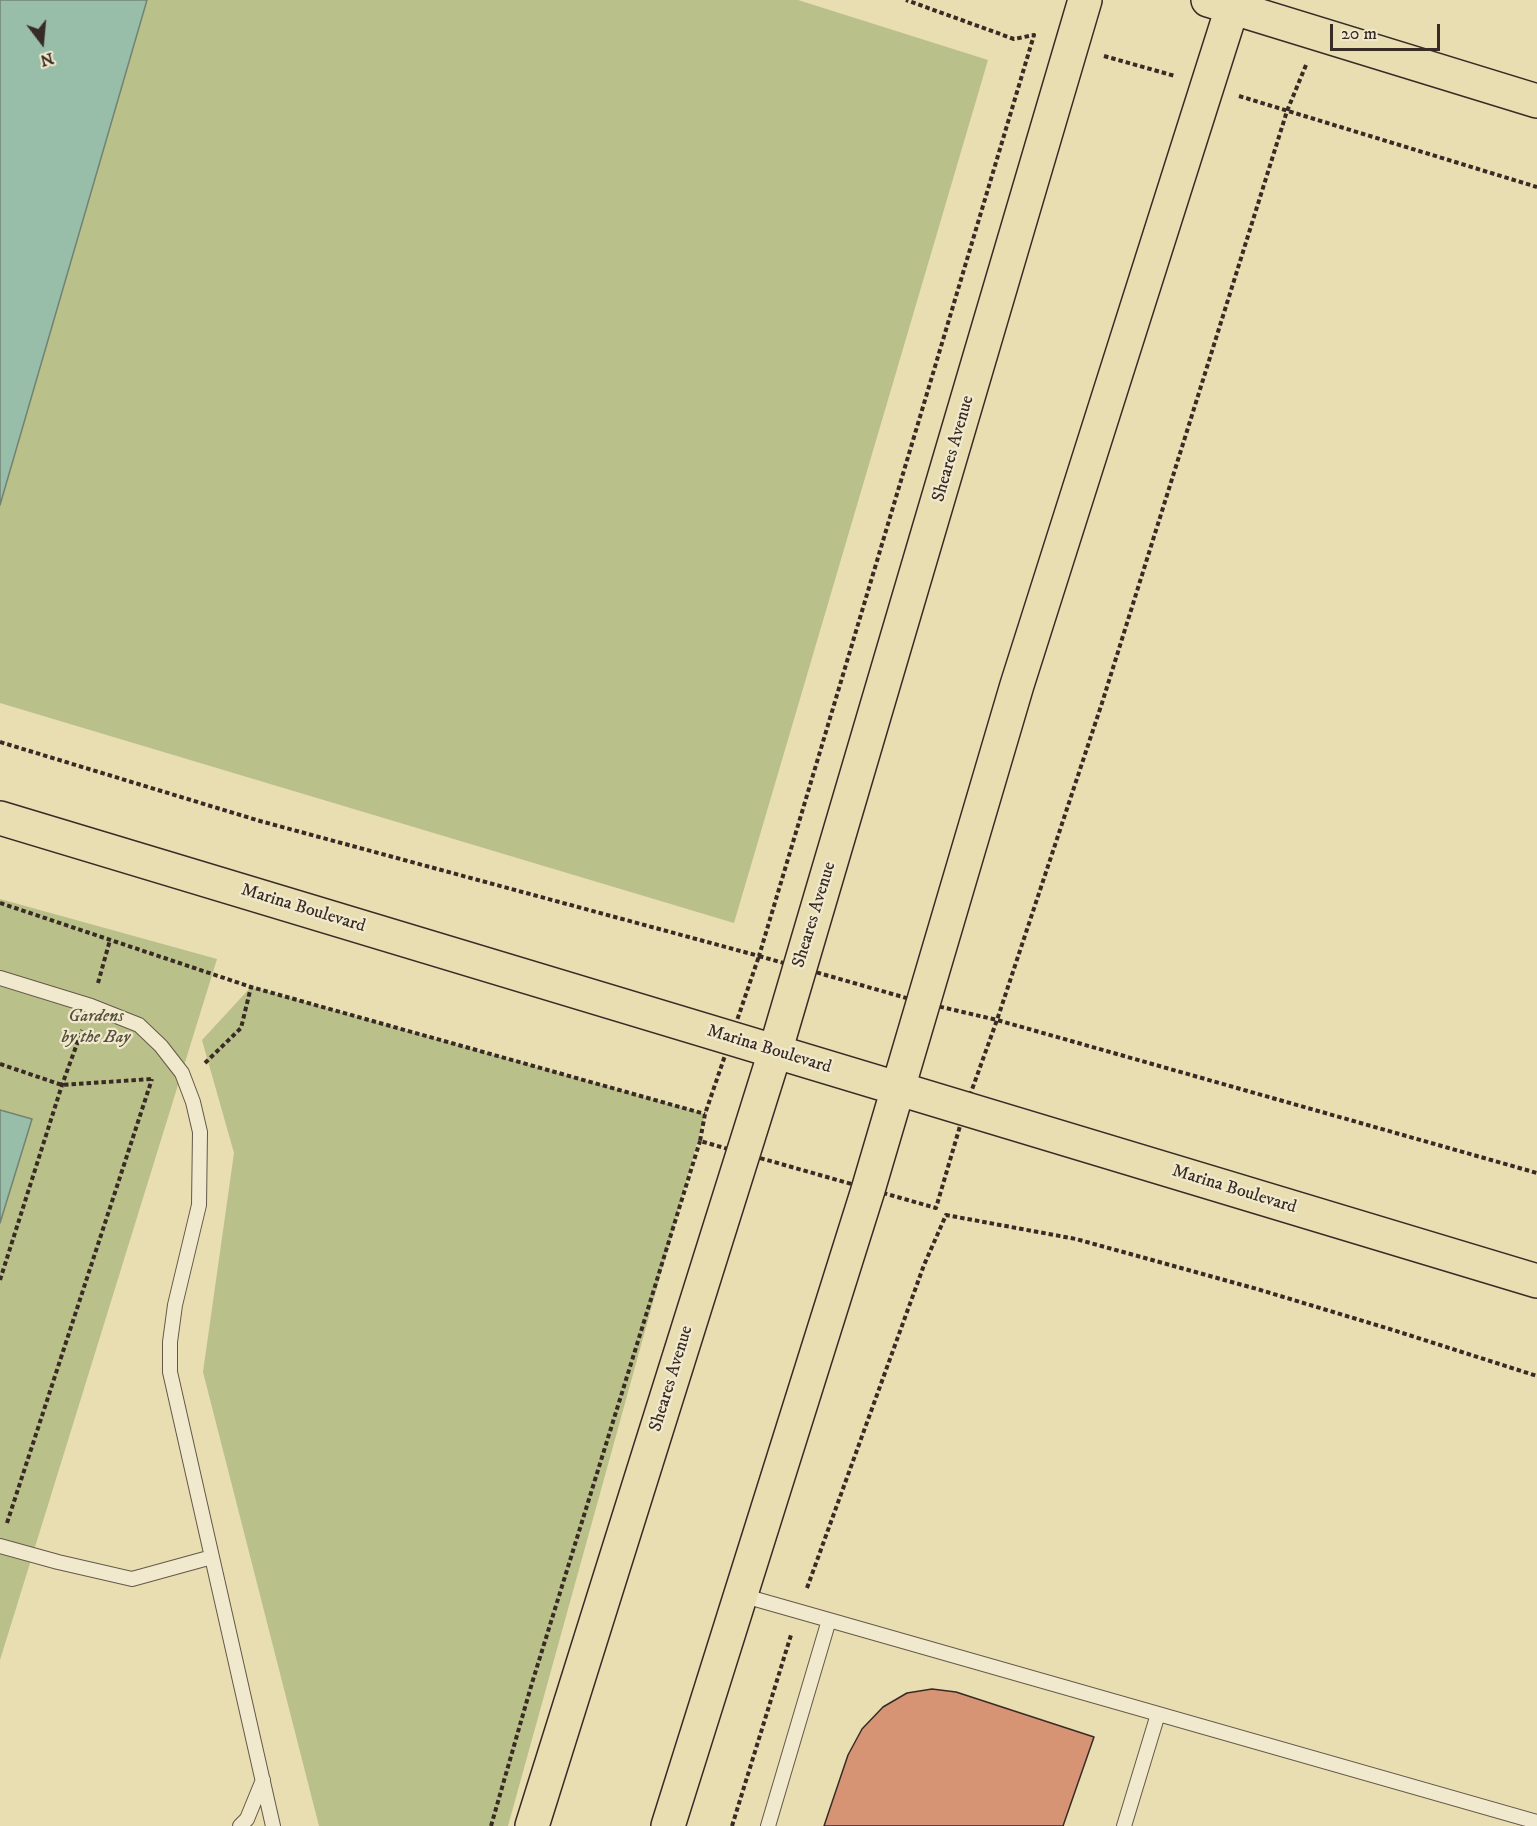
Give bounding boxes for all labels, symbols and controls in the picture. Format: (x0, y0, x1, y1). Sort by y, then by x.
north arrow (12, 12, 72, 72)
scale bar (1333, 12, 1442, 50)
text: 20 m (1341, 23, 1377, 45)
text: N (38, 48, 56, 71)
street label: Sheares Avenue (928, 393, 980, 505)
street label: Sheares Avenue (789, 859, 841, 971)
street label: Marina Boulevard (238, 880, 368, 938)
park label: Gardens by the Bay (62, 1006, 130, 1048)
street label: Marina Boulevard (704, 1021, 834, 1079)
street label: Marina Boulevard (1169, 1161, 1299, 1219)
street label: Sheares Avenue (646, 1323, 698, 1435)

